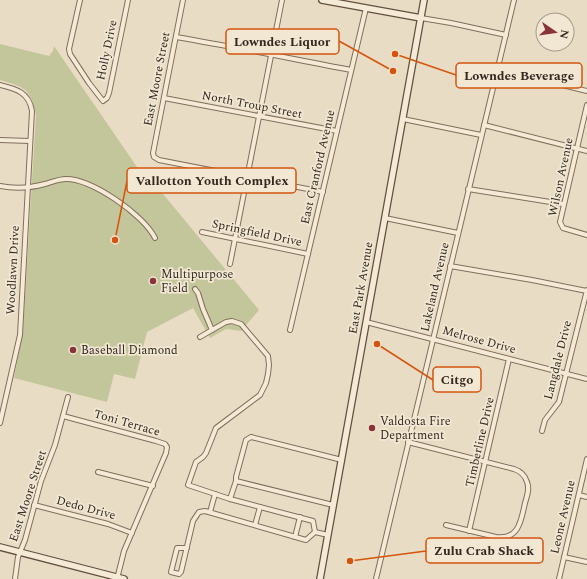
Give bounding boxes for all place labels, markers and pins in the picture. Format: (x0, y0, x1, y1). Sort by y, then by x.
callout: Lowndes Liquor (226, 29, 339, 54)
callout: Lowndes Beverage (456, 63, 582, 88)
callout: Vallotton Youth Complex (127, 168, 296, 193)
place label: Multipurpose Field (161, 265, 234, 298)
marker: Multipurpose Field (148, 276, 158, 286)
place label: Baseball Diamond (81, 341, 178, 360)
marker: Baseball Diamond (68, 345, 78, 355)
callout: Citgo (433, 367, 481, 392)
place label: Valdosta Fire Department (380, 412, 451, 445)
marker: Valdosta Fire Department (367, 423, 377, 433)
callout: Zulu Crab Shack (426, 538, 543, 563)

